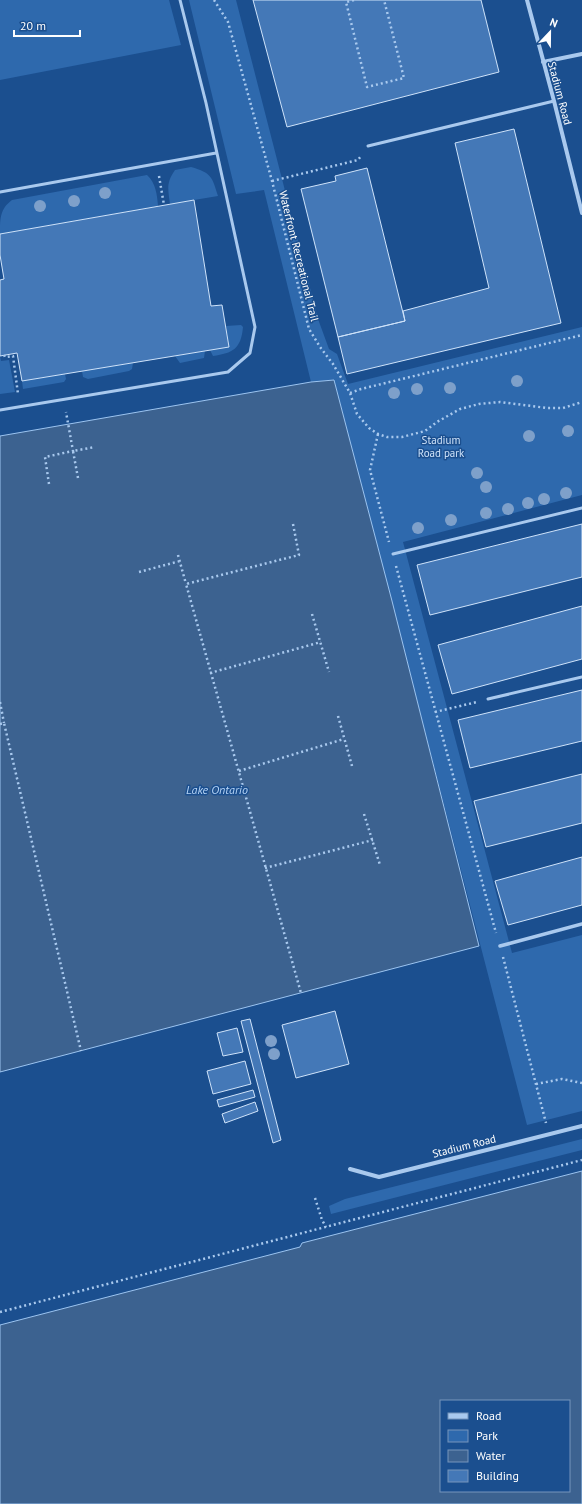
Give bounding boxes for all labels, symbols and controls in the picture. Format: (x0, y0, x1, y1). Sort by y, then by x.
scale bar (14, 12, 80, 38)
north arrow (530, 12, 570, 52)
text: N (548, 15, 560, 31)
text: 20 m (20, 18, 46, 33)
street label: Stadium Road (545, 60, 575, 126)
street label: Waterfront Recreational Trail (276, 189, 322, 324)
park label: Stadium Road park (418, 433, 465, 460)
water label: Lake Ontario (186, 782, 248, 797)
street label: Stadium Road (431, 1131, 497, 1161)
legend (440, 1400, 570, 1492)
text: Road (476, 1408, 501, 1423)
text: Park (476, 1428, 498, 1443)
text: Water (476, 1448, 506, 1463)
text: Building (476, 1468, 519, 1483)

